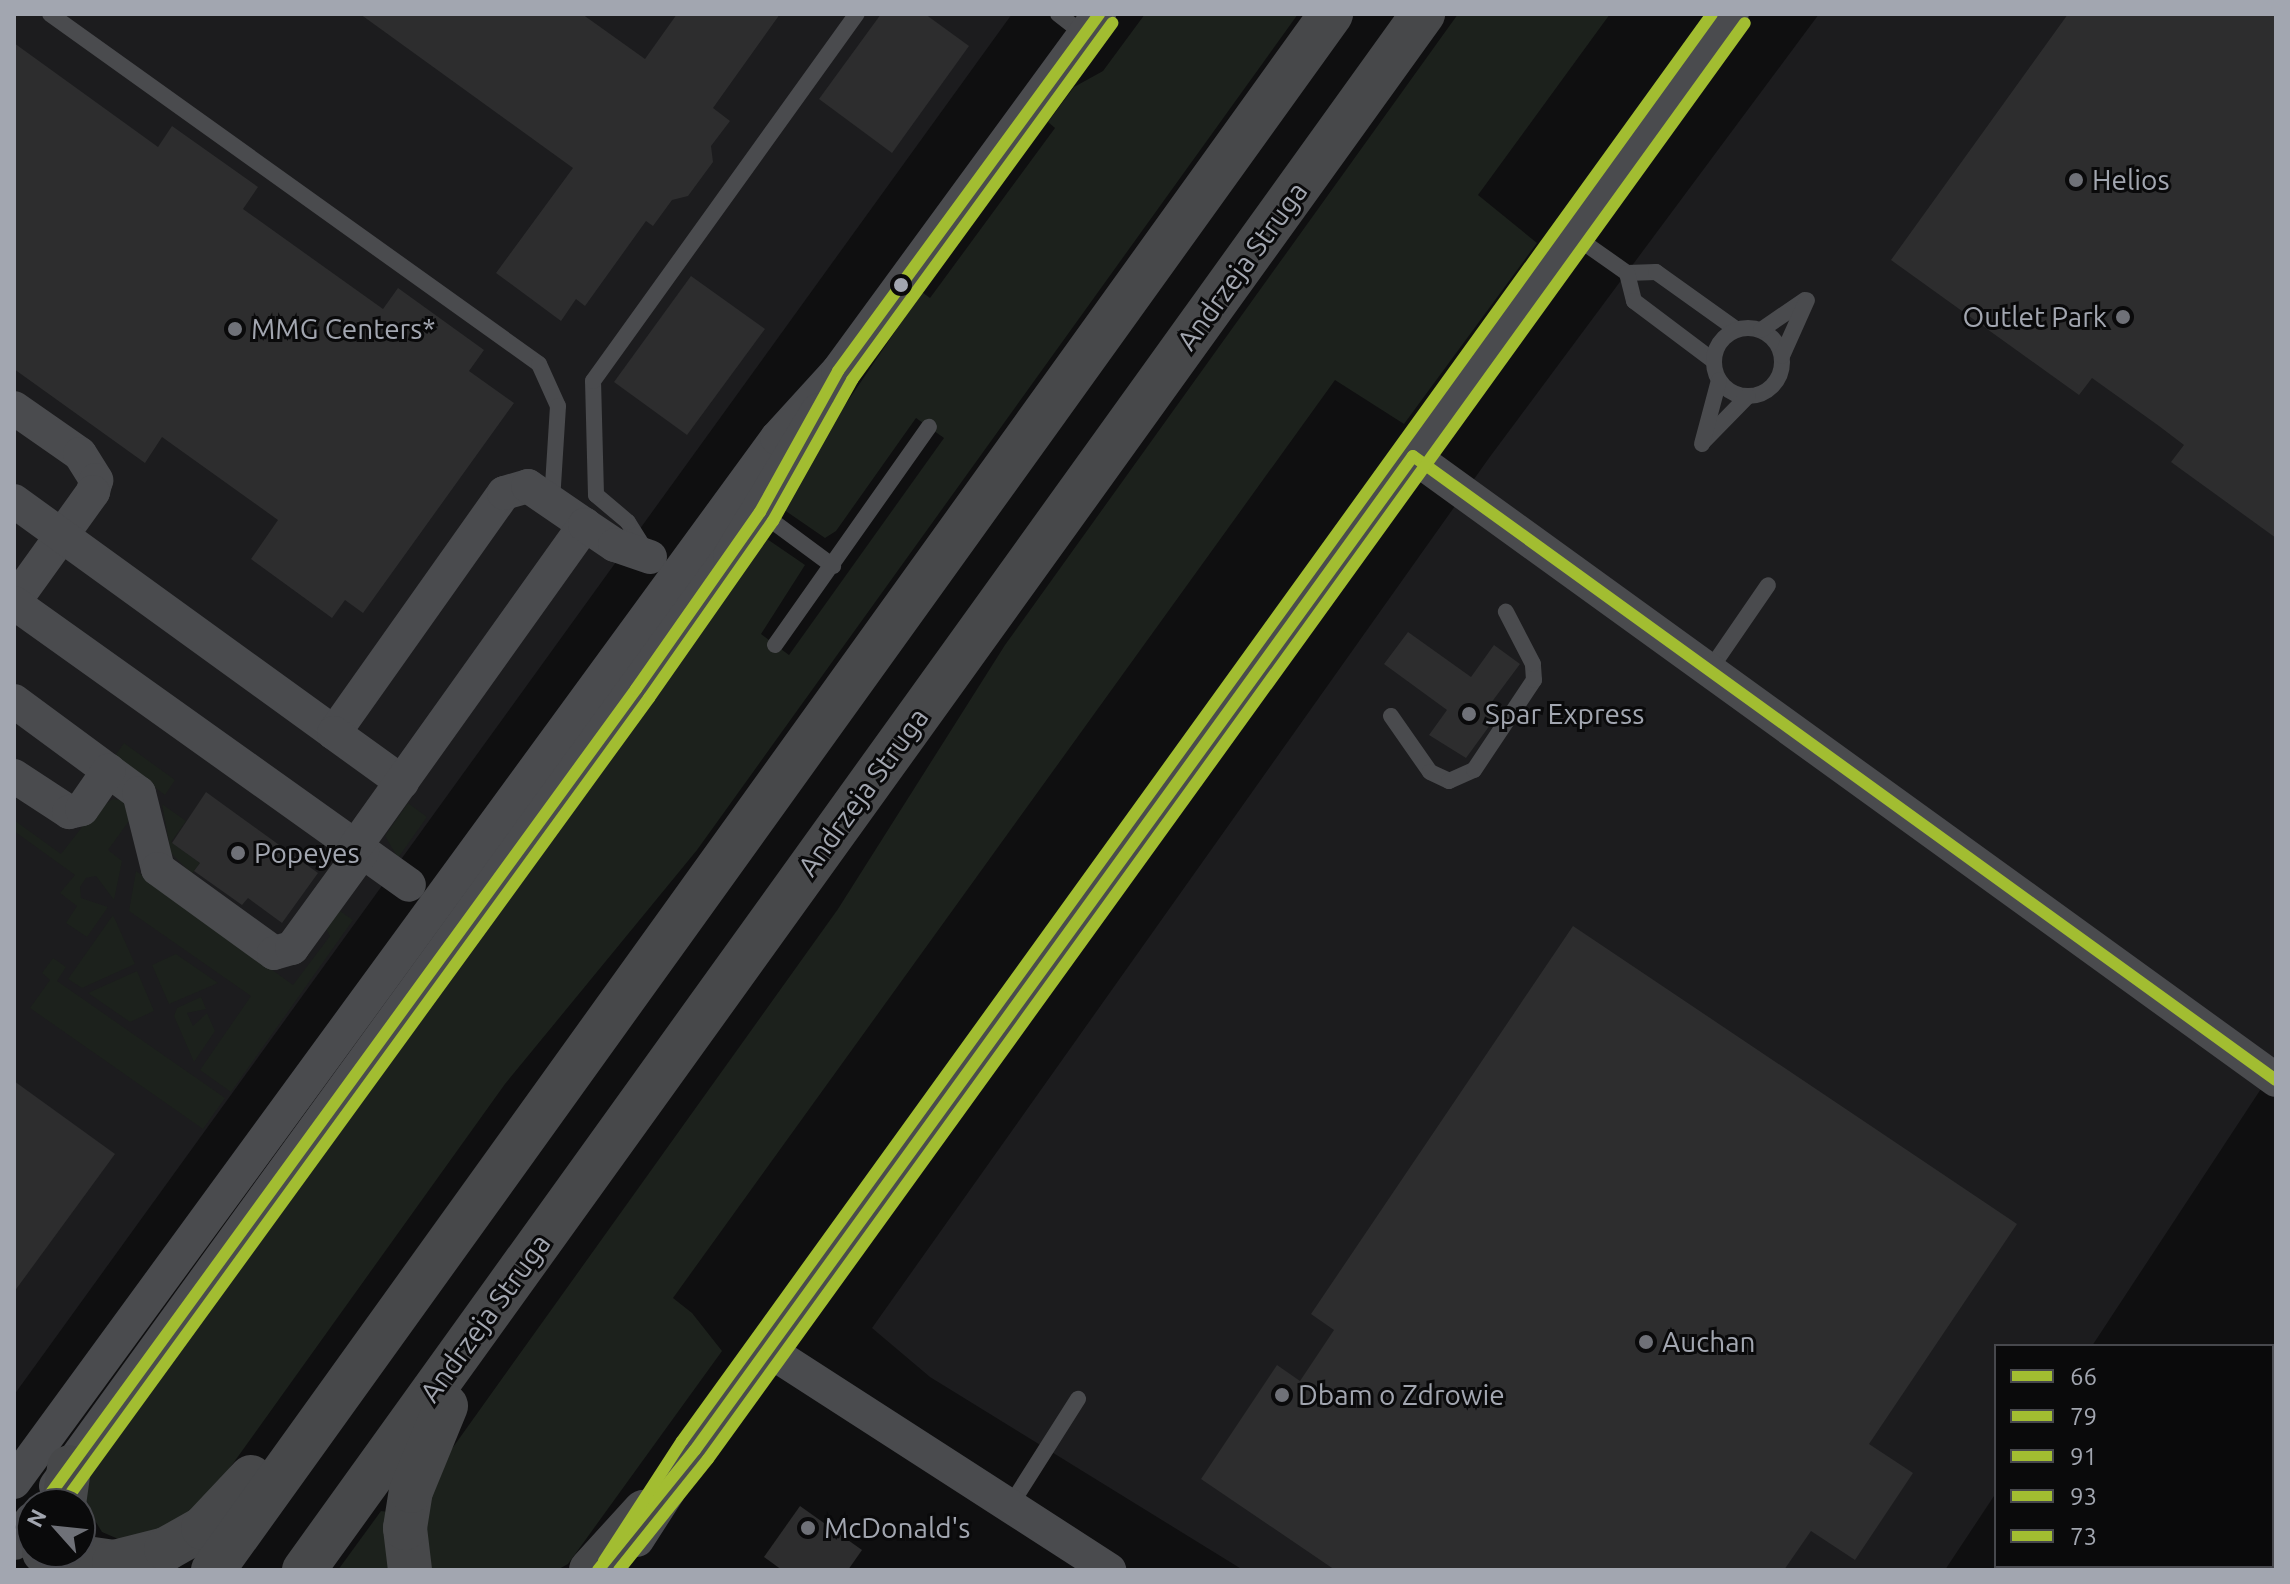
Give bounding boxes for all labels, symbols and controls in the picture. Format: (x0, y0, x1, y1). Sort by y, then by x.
place label: Helios (2092, 163, 2170, 197)
marker: Helios (2067, 171, 2085, 189)
street label: Andrzeja Struga (1170, 175, 1314, 357)
unlabelled marker (893, 277, 909, 293)
place label: Outlet Park (1962, 300, 2107, 334)
marker: Outlet Park (2114, 308, 2132, 326)
place label: MMG Centers* (251, 312, 436, 346)
marker: MMG Centers* (226, 320, 244, 338)
place label: Spar Express (1485, 697, 1644, 731)
street label: Andrzeja Struga (791, 701, 935, 883)
marker: Spar Express (1460, 705, 1478, 723)
place label: Popeyes (254, 836, 360, 870)
marker: Popeyes (229, 844, 247, 862)
street label: Andrzeja Struga (413, 1227, 557, 1409)
place label: Auchan (1662, 1325, 1756, 1359)
marker: Auchan (1637, 1333, 1655, 1351)
legend (1994, 1344, 2274, 1568)
text: 66 (2070, 1363, 2097, 1390)
place label: Dbam o Zdrowie (1298, 1378, 1505, 1412)
marker: Dbam o Zdrowie (1273, 1386, 1291, 1404)
text: 79 (2070, 1403, 2097, 1430)
text: 91 (2070, 1443, 2097, 1470)
text: 93 (2070, 1483, 2097, 1510)
north arrow (16, 1488, 96, 1568)
text: N (21, 1505, 51, 1531)
place label: McDonald's (824, 1511, 970, 1545)
marker: McDonald's (799, 1519, 817, 1537)
text: 73 (2070, 1523, 2097, 1550)

